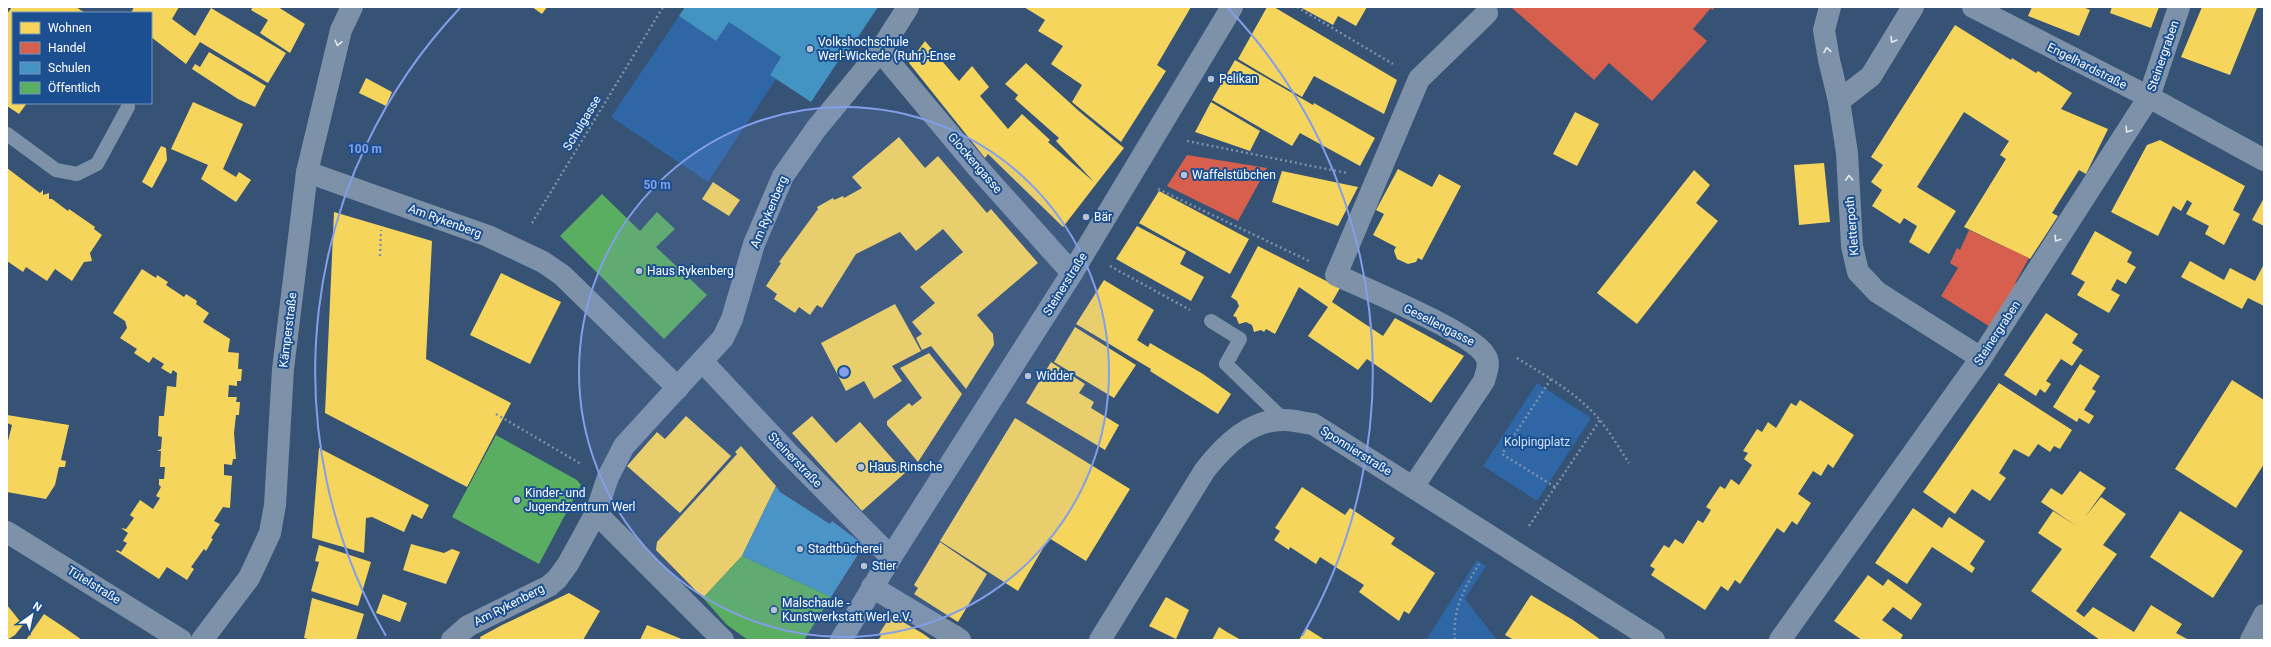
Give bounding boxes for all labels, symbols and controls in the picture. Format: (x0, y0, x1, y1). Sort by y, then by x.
legend (12, 12, 152, 104)
street label: Steinergraben (2144, 19, 2182, 93)
text: Wohnen (48, 21, 92, 35)
place label: Volkshochschule Werl-Wickede (Ruhr)-Ense (818, 35, 956, 63)
one-way arrow (1890, 36, 1898, 43)
one-way arrow (334, 39, 343, 46)
street label: Engelhardstraße (2045, 40, 2129, 92)
text: Handel (48, 41, 86, 55)
marker: Volkshochschule Werl-Wickede (Ruhr)-Ense (805, 44, 815, 54)
one-way arrow (1823, 47, 1832, 53)
text: Schulen (48, 61, 91, 75)
place label: Pelikan (1219, 72, 1258, 86)
marker: Pelikan (1206, 74, 1216, 84)
text: Öffentlich (48, 80, 100, 95)
street label: Schulgasse (560, 93, 604, 153)
one-way arrow (2125, 126, 2133, 133)
street label: Glockengasse (945, 130, 1005, 196)
text: 100 m (348, 142, 382, 156)
place label: Waffelstübchen (1192, 168, 1276, 182)
marker: Waffelstübchen (1179, 170, 1189, 180)
street label: Am Rykenberg (747, 174, 791, 250)
one-way arrow (1844, 175, 1853, 181)
text: 50 m (643, 178, 671, 192)
street label: Kletterpoth (1842, 196, 1862, 256)
street label: Am Rykenberg (406, 201, 484, 241)
place label: Bär (1094, 210, 1112, 224)
marker: Bär (1081, 212, 1091, 222)
one-way arrow (2055, 235, 2062, 242)
street label: Steinerstraße (1040, 250, 1090, 318)
place label: Haus Rykenberg (647, 264, 734, 278)
marker: Haus Rykenberg (634, 266, 644, 276)
street label: Kämperstraße (276, 292, 300, 368)
street label: Steinergraben (1971, 298, 2023, 368)
street label: Gesellengasse (1401, 301, 1477, 349)
centre of rings (837, 365, 851, 379)
place label: Widder (1036, 369, 1074, 383)
marker: Widder (1023, 371, 1033, 381)
street label: Sponnierstraße (1318, 424, 1394, 478)
street label: Steinerstraße (765, 429, 825, 491)
park label: Kolpingplatz (1504, 435, 1570, 449)
place label: Haus Rinsche (869, 460, 942, 474)
marker: Haus Rinsche (856, 462, 866, 472)
place label: Kinder- und Jugendzentrum Werl (525, 486, 636, 514)
marker: Kinder- und Jugendzentrum Werl (512, 495, 522, 505)
place label: Stadtbücherei (808, 542, 882, 556)
marker: Stadtbücherei (795, 544, 805, 554)
place label: Stier (872, 559, 896, 573)
marker: Stier (859, 561, 869, 571)
street label: Tütelstraße (65, 563, 123, 607)
street label: Am Rykenberg (471, 581, 547, 629)
north arrow (12, 595, 52, 635)
place label: Malschaule - Kunstwerkstatt Werl e.V. (782, 596, 912, 624)
text: N (30, 599, 44, 615)
marker: Malschaule - Kunstwerkstatt Werl e.V. (769, 605, 779, 615)

